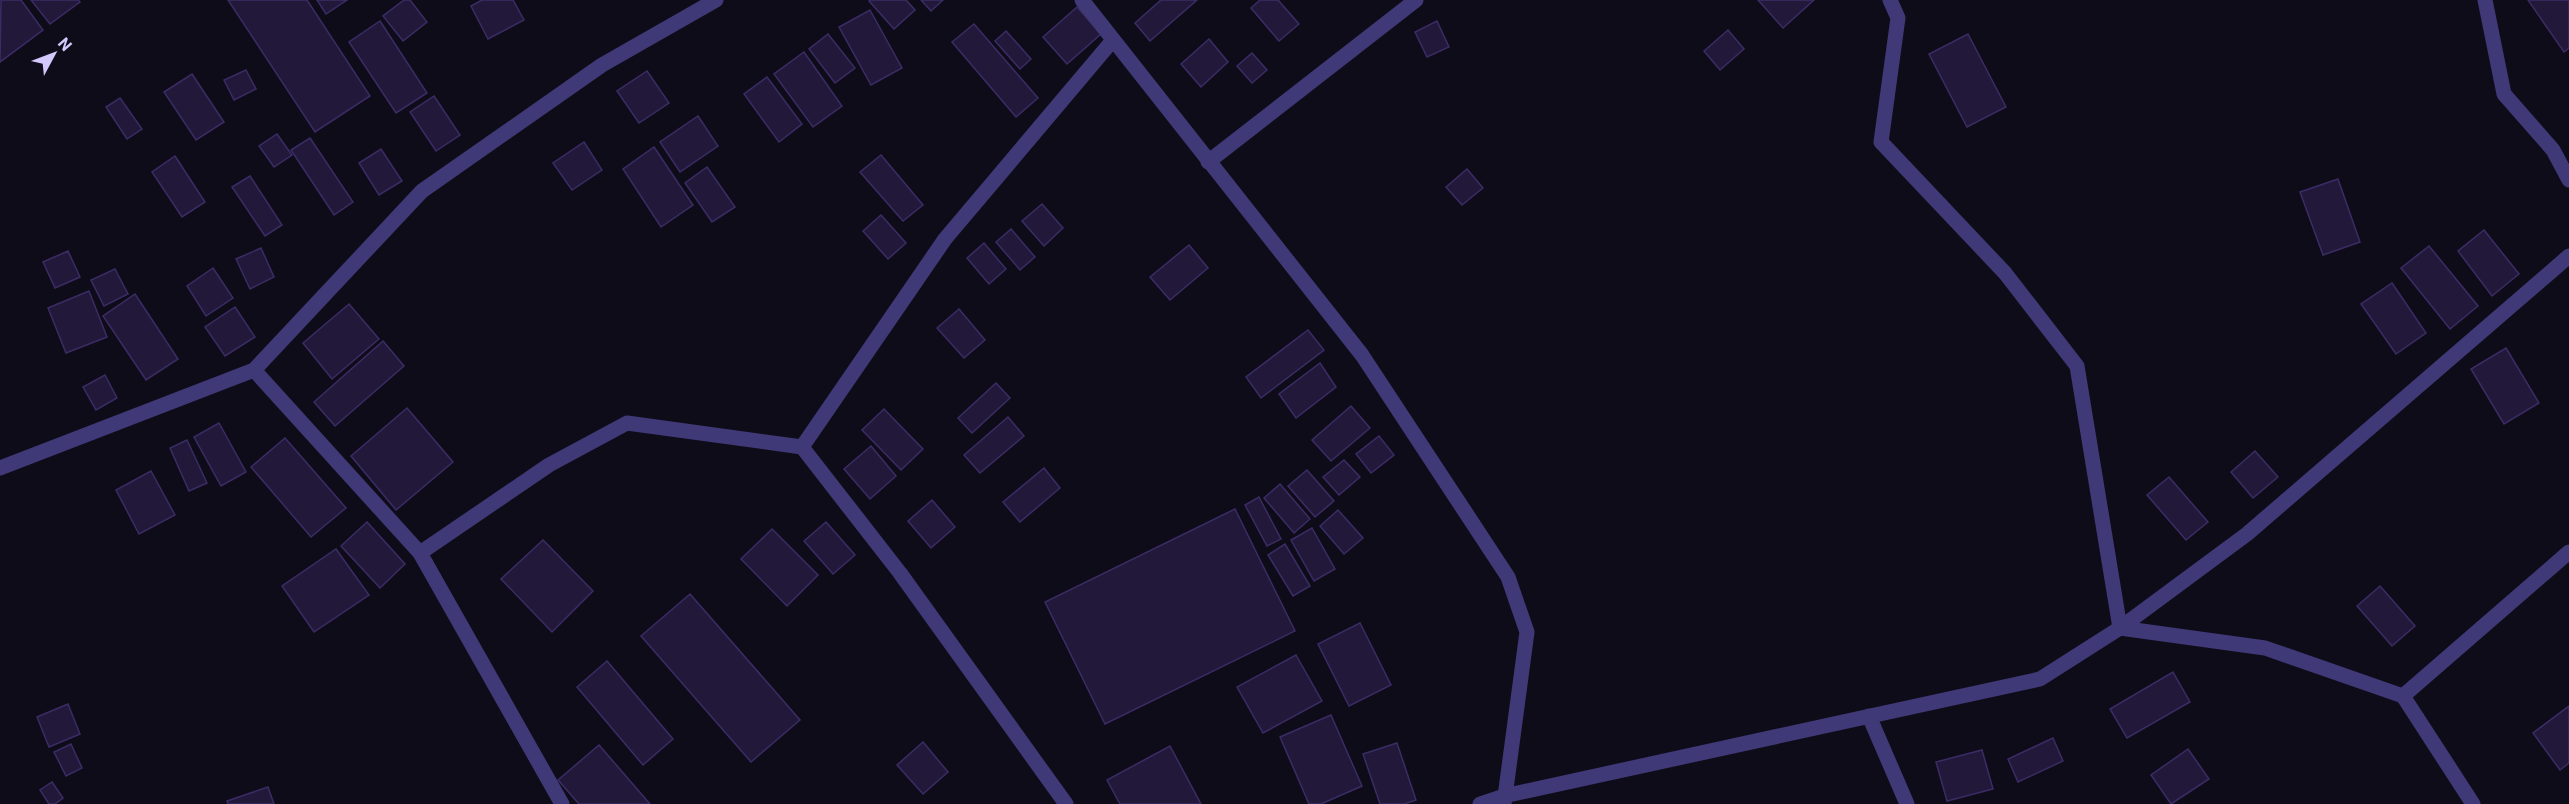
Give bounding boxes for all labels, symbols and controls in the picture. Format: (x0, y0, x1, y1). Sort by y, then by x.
north arrow (24, 24, 84, 84)
text: N (54, 34, 76, 55)

